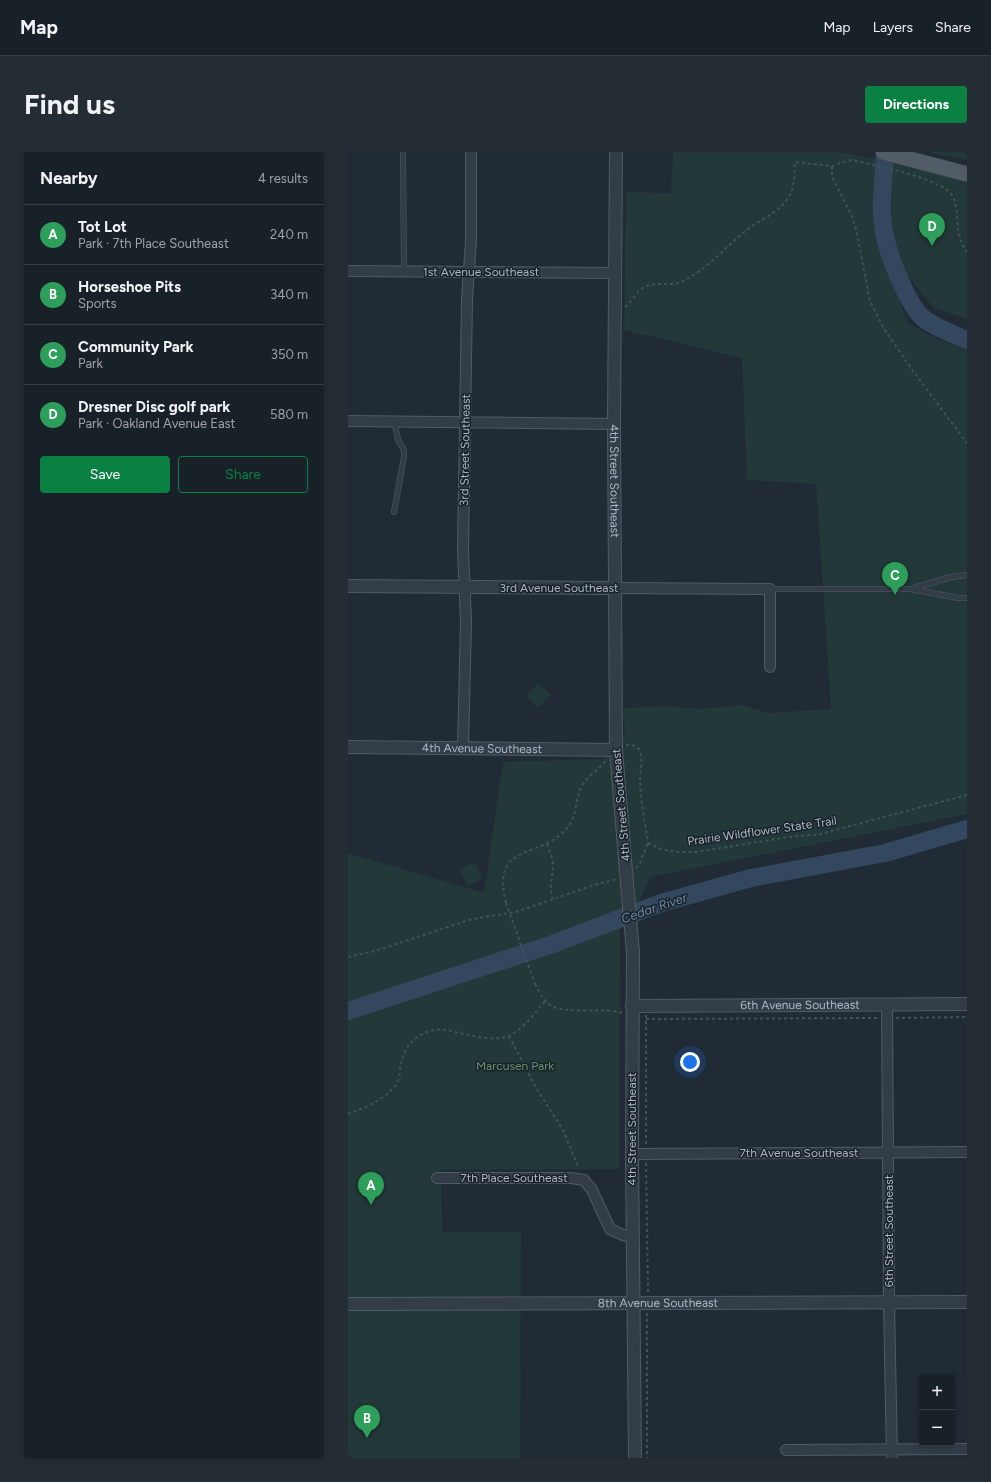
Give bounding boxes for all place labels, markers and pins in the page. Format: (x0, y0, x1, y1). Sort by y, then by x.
pin: D (919, 213, 945, 246)
pin: C (882, 562, 908, 595)
pin: A (358, 1172, 384, 1205)
pin: B (354, 1405, 380, 1438)

